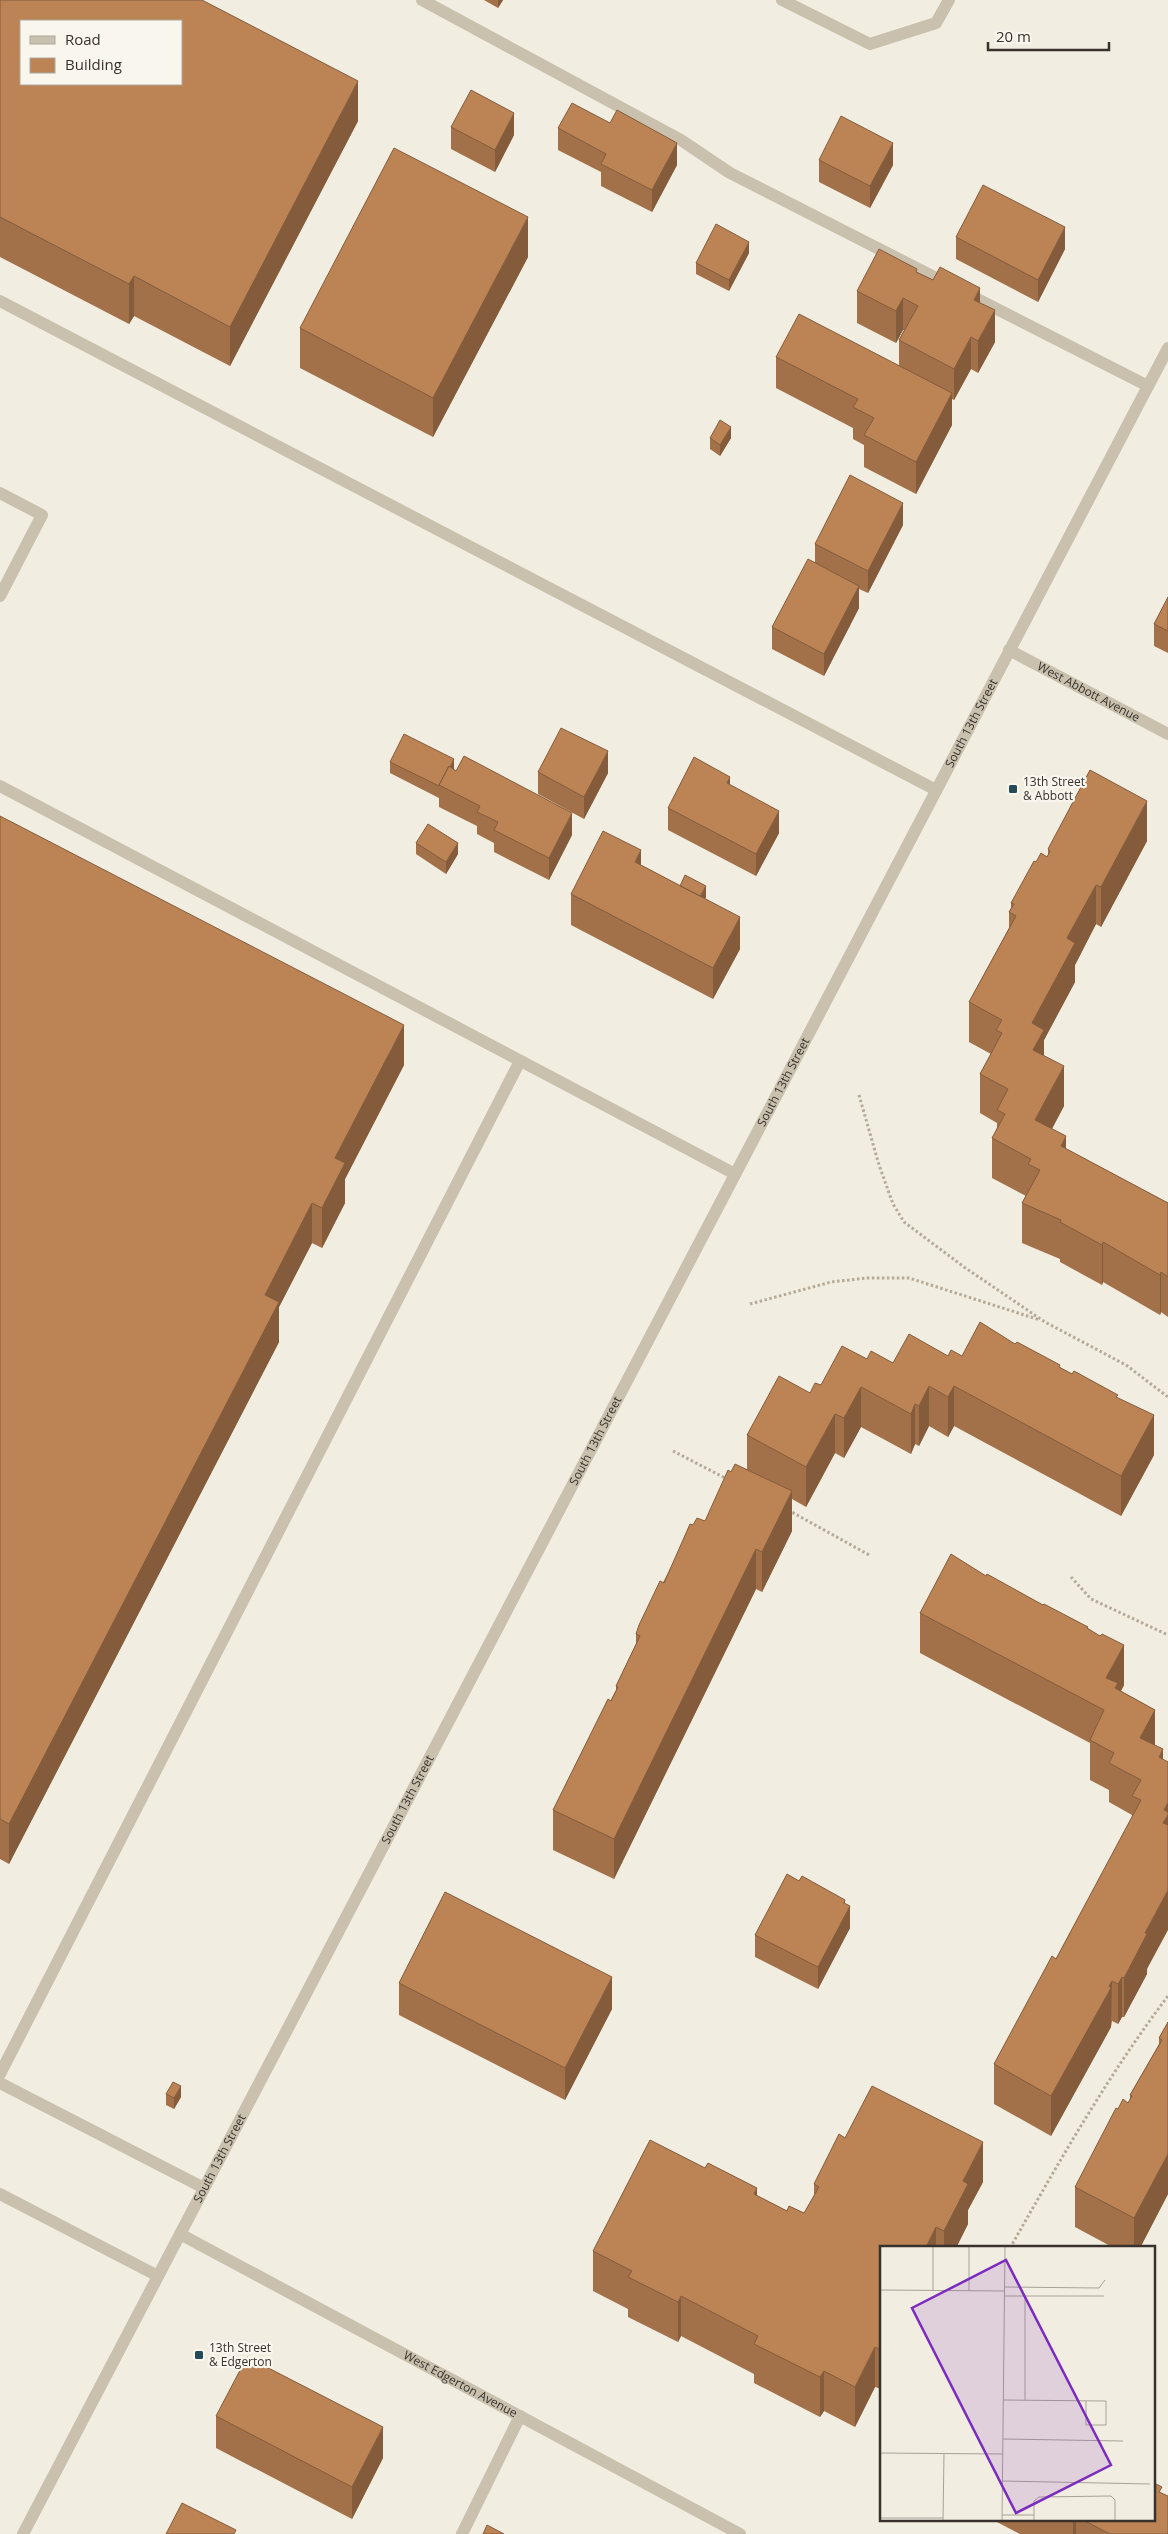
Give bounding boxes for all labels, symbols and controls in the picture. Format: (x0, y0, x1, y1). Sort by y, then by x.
legend (20, 20, 182, 85)
scale bar (988, 20, 1109, 52)
text: 20 m (996, 26, 1031, 46)
text: Road (65, 29, 101, 49)
text: Building (65, 54, 122, 74)
street label: West Abbott Avenue (1034, 657, 1143, 726)
street label: South 13th Street (941, 676, 1001, 770)
place label: 13th Street & Abbott (1023, 773, 1085, 804)
marker: 13th Street & Abbott (1007, 783, 1019, 795)
street label: South 13th Street (753, 1035, 813, 1129)
street label: South 13th Street (565, 1393, 625, 1488)
street label: South 13th Street (377, 1752, 437, 1847)
street label: South 13th Street (189, 2111, 250, 2206)
inset map (880, 2246, 1156, 2522)
place label: 13th Street & Edgerton (209, 2339, 272, 2370)
street label: West Edgerton Avenue (401, 2346, 521, 2421)
marker: 13th Street & Edgerton (193, 2349, 205, 2361)

